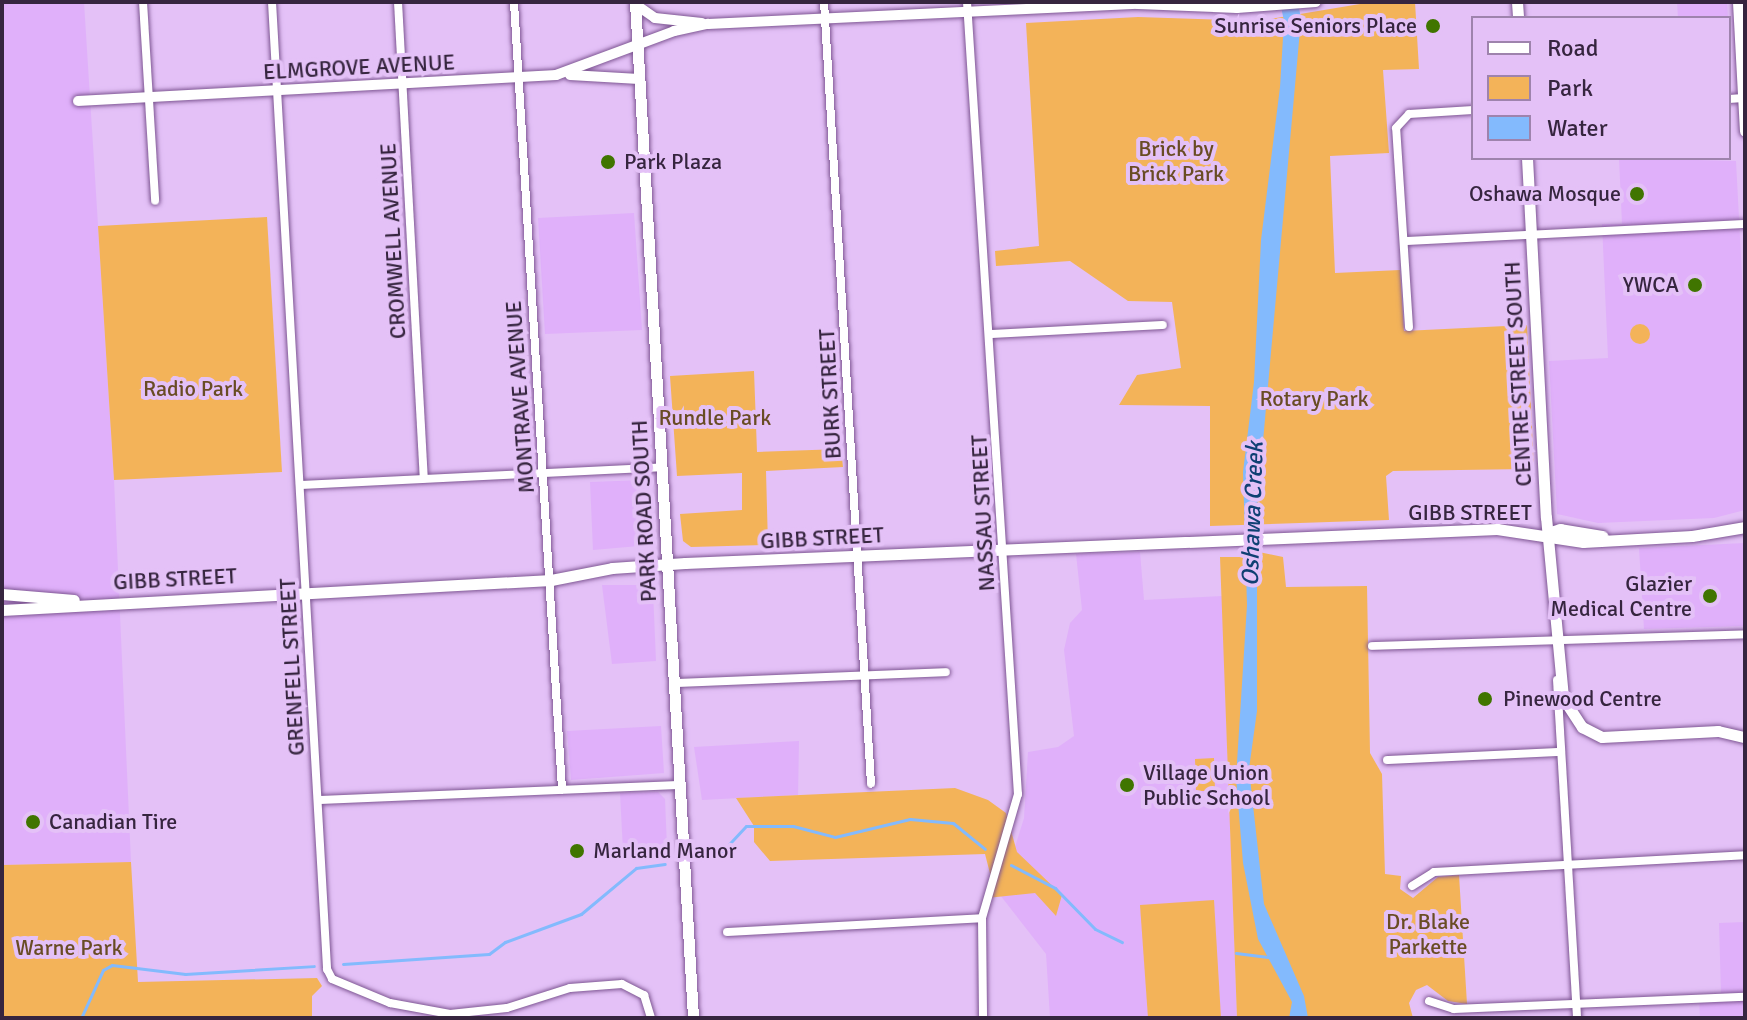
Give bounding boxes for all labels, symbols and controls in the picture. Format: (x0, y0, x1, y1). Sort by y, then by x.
place label: Sunrise Seniors Place (1214, 13, 1417, 39)
legend (1471, 16, 1731, 160)
marker: Sunrise Seniors Place (1424, 17, 1442, 35)
text: Road (1547, 33, 1598, 63)
street label: ELMGROVE AVENUE (262, 49, 456, 85)
text: Park (1547, 73, 1593, 103)
text: Water (1547, 113, 1607, 143)
park label: Brick by Brick Park (1128, 135, 1224, 186)
street label: CROMWELL AVENUE (375, 142, 411, 340)
place label: Park Plaza (624, 149, 722, 175)
marker: Park Plaza (599, 153, 617, 171)
place label: Oshawa Mosque (1469, 181, 1621, 207)
marker: Oshawa Mosque (1628, 185, 1646, 203)
street label: CENTRE STREET SOUTH (1499, 261, 1537, 487)
place label: YWCA (1623, 272, 1679, 298)
marker: YWCA (1686, 276, 1704, 294)
street label: MONTRAVE AVENUE (500, 300, 540, 494)
street label: BURK STREET (813, 328, 847, 460)
park label: Radio Park (143, 376, 243, 402)
park label: Rotary Park (1259, 386, 1369, 412)
park label: Rundle Park (659, 405, 771, 431)
street label: PARK ROAD SOUTH (626, 419, 662, 603)
street label: NASSAU STREET (966, 434, 1000, 592)
water label: Oshawa Creek (1236, 441, 1270, 587)
street label: GIBB STREET (1408, 500, 1532, 526)
street label: GIBB STREET (760, 522, 884, 554)
street label: GIBB STREET (113, 563, 237, 595)
place label: Glazier Medical Centre (1550, 570, 1692, 622)
street label: GRENFELL STREET (274, 578, 310, 756)
marker: Glazier Medical Centre (1699, 585, 1721, 607)
place label: Pinewood Centre (1503, 686, 1662, 712)
marker: Pinewood Centre (1474, 688, 1496, 710)
place label: Village Union Public School (1143, 759, 1270, 810)
marker: Village Union Public School (1118, 776, 1136, 794)
place label: Canadian Tire (49, 809, 177, 835)
marker: Canadian Tire (24, 813, 42, 831)
place label: Marland Manor (593, 838, 737, 864)
marker: Marland Manor (568, 842, 586, 860)
park label: Dr. Blake Parkette (1386, 908, 1470, 960)
park label: Warne Park (15, 935, 123, 961)

